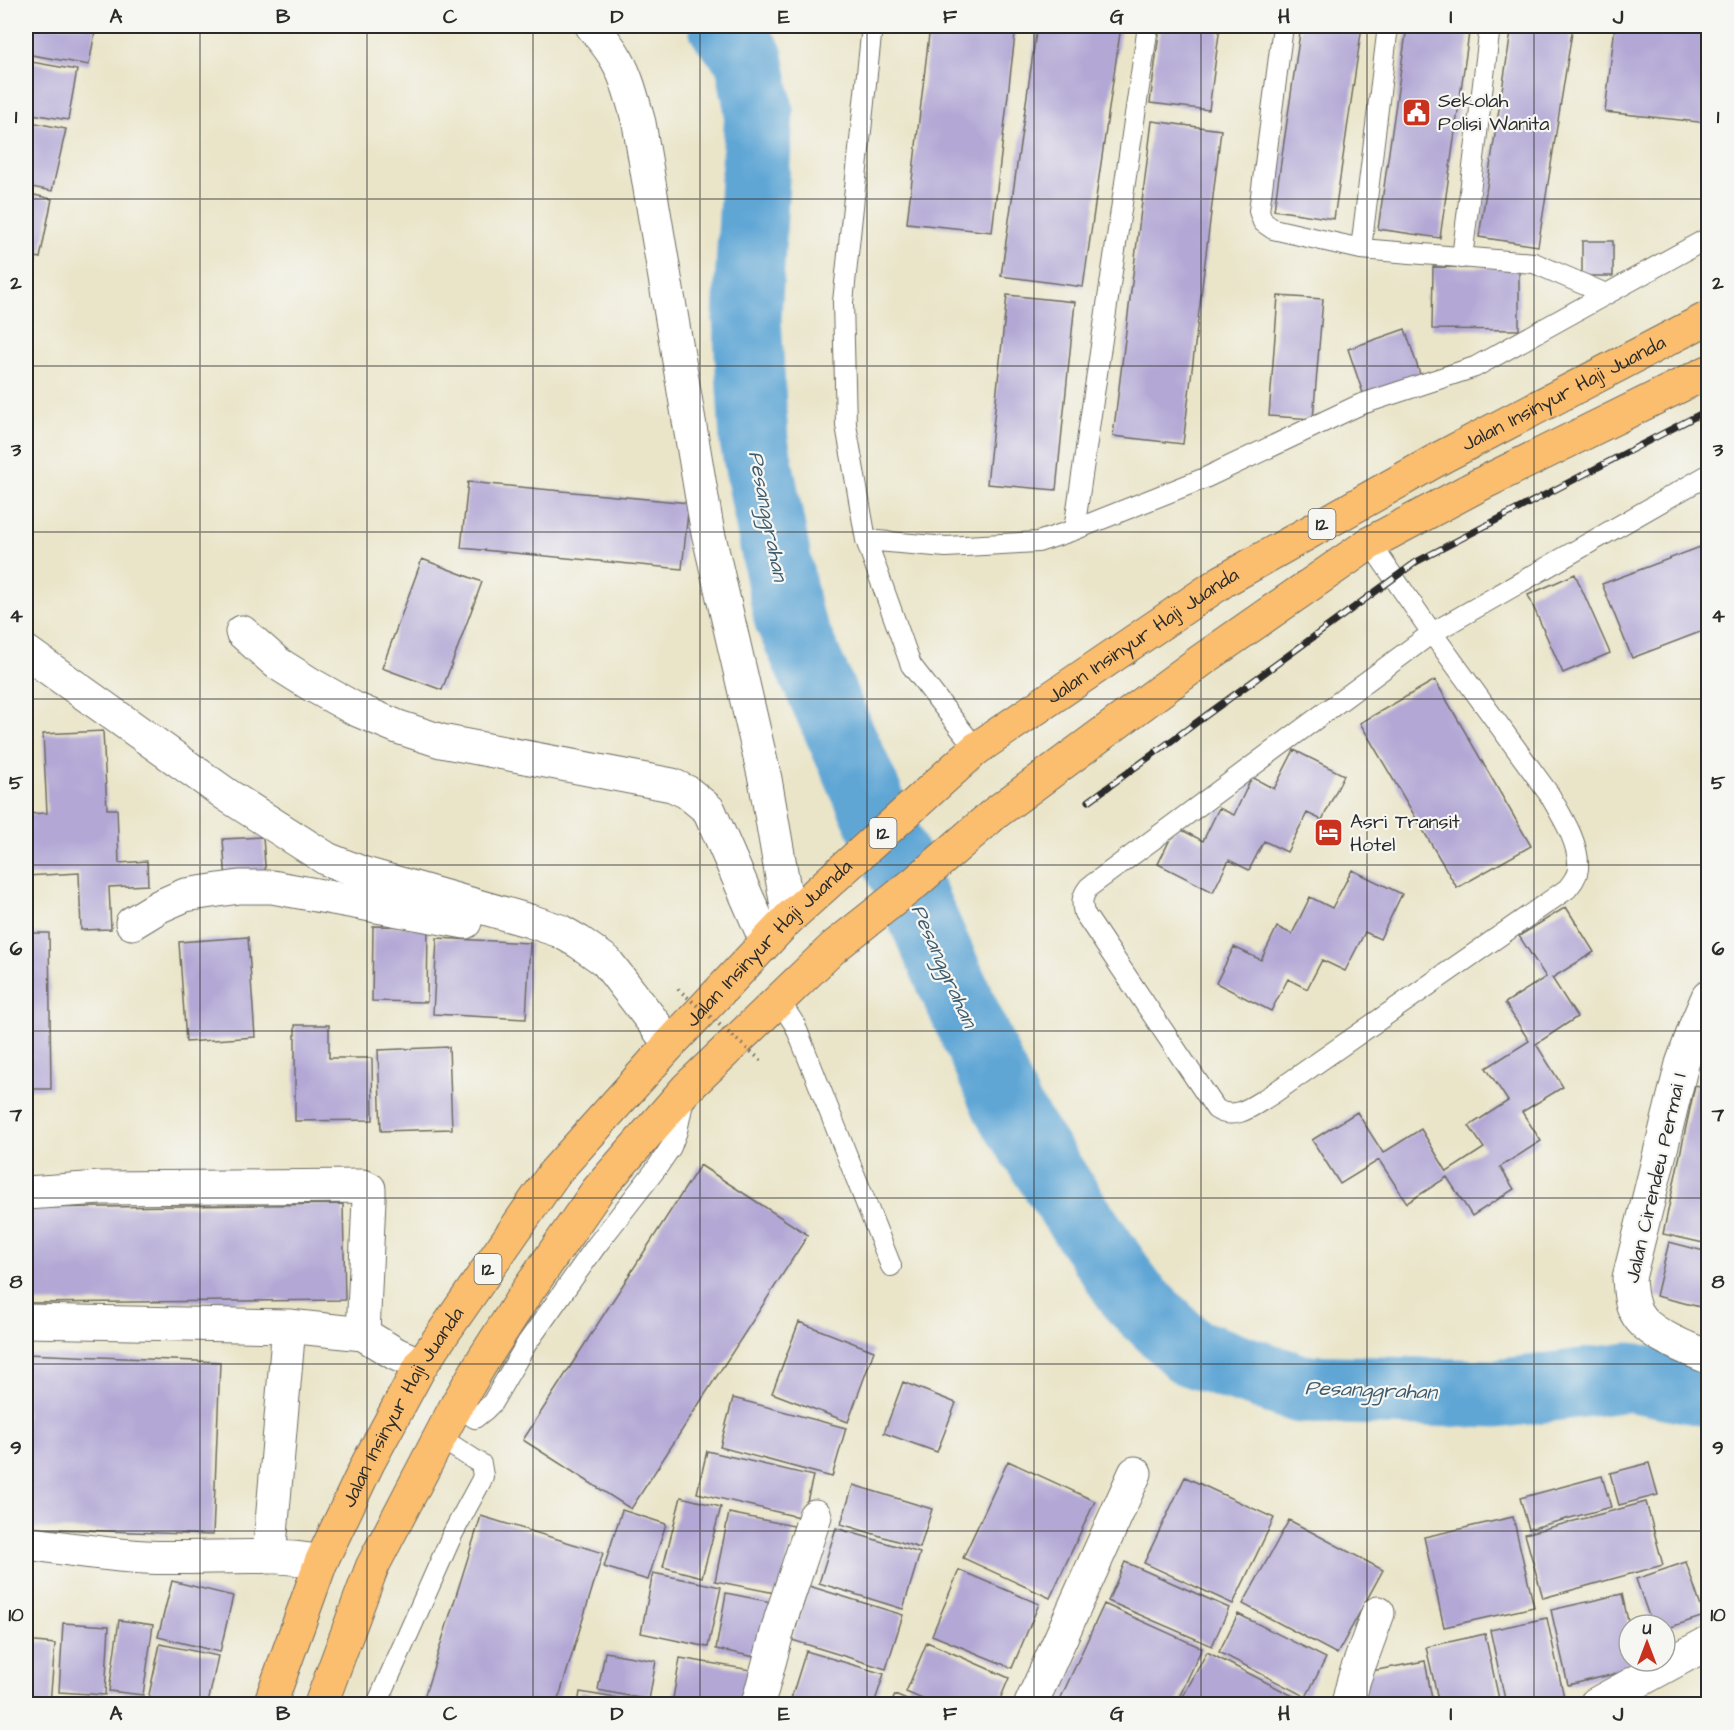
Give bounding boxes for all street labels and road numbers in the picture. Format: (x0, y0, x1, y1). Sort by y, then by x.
street label: Jalan Insinyur Haji Juanda (1457, 328, 1671, 458)
road number: 12 (1308, 509, 1336, 539)
street label: Jalan Insinyur Haji Juanda (1041, 561, 1244, 711)
road number: 12 (870, 818, 896, 848)
street label: Jalan Insinyur Haji Juanda (679, 853, 859, 1033)
street label: Jalan Cirendeu Permai I (1618, 1070, 1694, 1286)
road number: 12 (474, 1254, 502, 1284)
street label: Jalan Insinyur Haji Juanda (335, 1302, 471, 1512)

